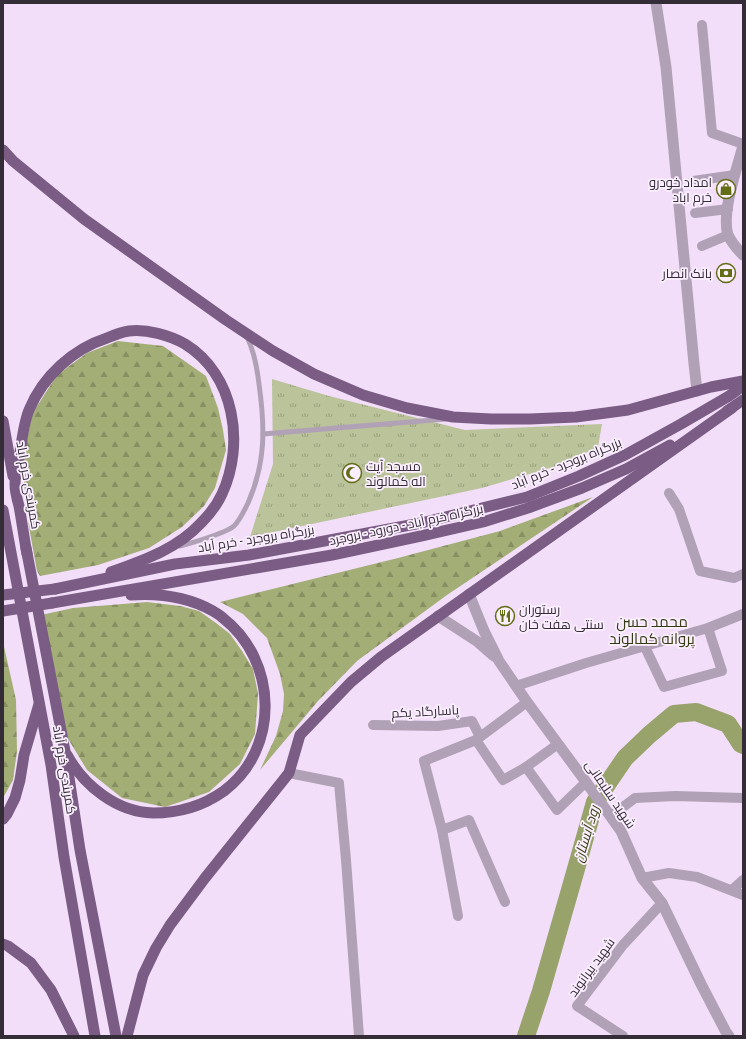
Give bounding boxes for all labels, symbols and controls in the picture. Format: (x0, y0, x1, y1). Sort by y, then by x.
place label: امداد خودرو خرم اباد (649, 175, 712, 207)
shop icon: امداد خودرو خرم اباد (715, 178, 737, 200)
bank icon: بانک انصار (715, 262, 737, 284)
place label: بانک انصار (661, 266, 712, 281)
street label: بزرگراه بروجرد - خرم آباد (509, 434, 624, 494)
street label: کمربندی خرم اباد (11, 440, 44, 531)
place label: مسجد آیت اله کمالوند (366, 459, 426, 489)
mosque icon: مسجد آیت اله کمالوند (341, 462, 363, 484)
street label: بزرگراه خرم آباد - دورود - بروجرد (328, 501, 485, 550)
street label: بزرگراه بروجرد - خرم آباد (197, 522, 316, 557)
place label: رستوران سنتی هفت خان (519, 602, 604, 632)
restaurant icon: رستوران سنتی هفت خان (494, 605, 516, 627)
district label: محمد حسن پروانه کمالوند (609, 613, 695, 649)
street label: پاسارگاد یکم (391, 702, 460, 723)
street label: کمربندی خرم آباد (48, 725, 79, 816)
street label: شهید سلیمانی (582, 757, 639, 831)
water label: رود آبستان (570, 802, 604, 865)
street label: شهید بیرانوند (565, 935, 618, 1000)

